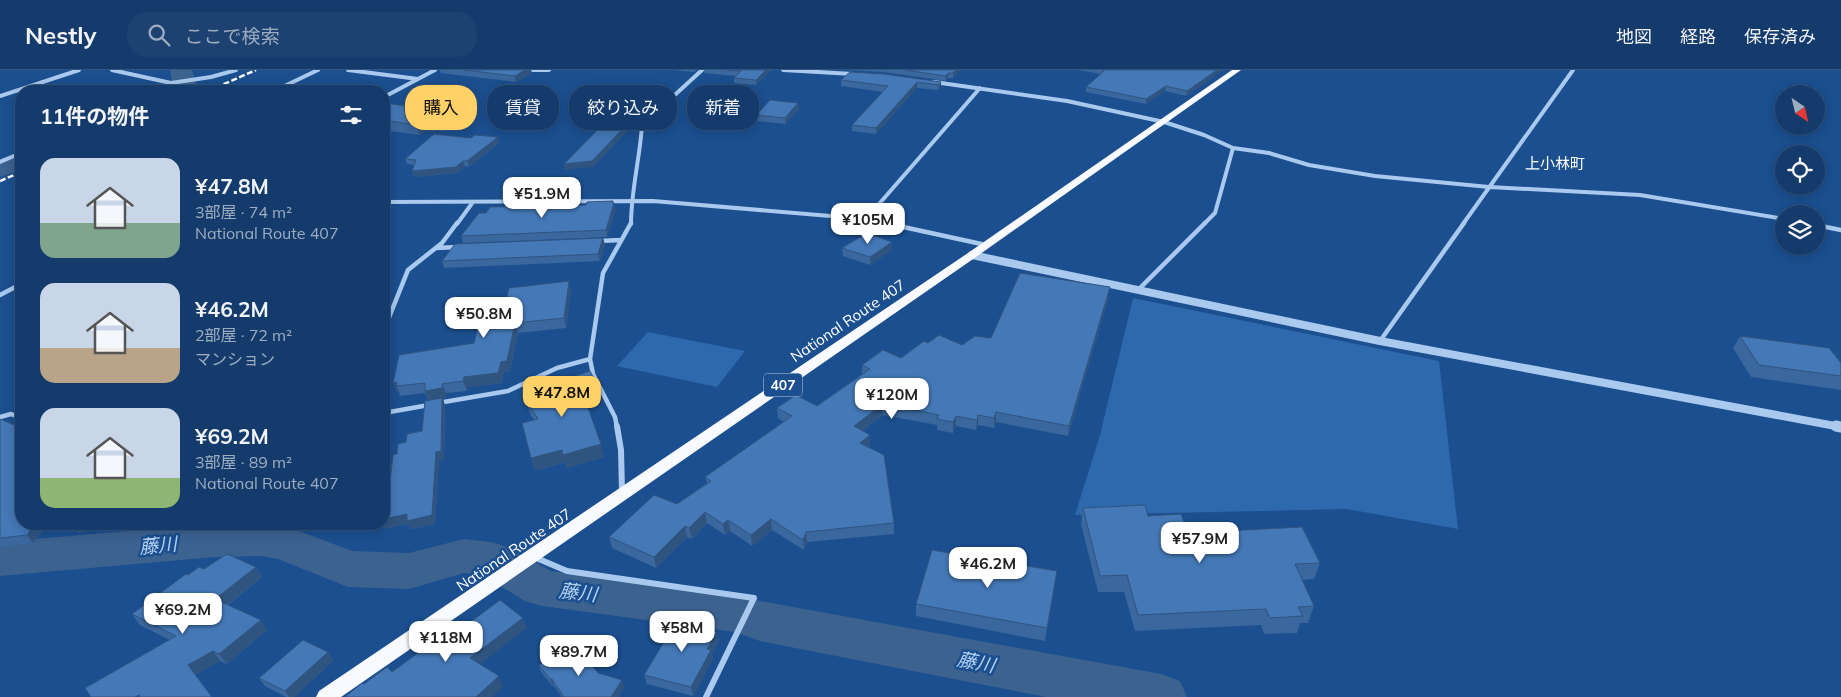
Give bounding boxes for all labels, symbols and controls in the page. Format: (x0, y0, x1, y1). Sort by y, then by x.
search box (127, 12, 477, 57)
text: Nestly (25, 20, 97, 50)
icon: search (145, 21, 173, 49)
text: ここで検索 (185, 24, 280, 48)
text: 地図 (1616, 25, 1652, 48)
text: 経路 (1680, 25, 1716, 48)
text: 保存済み (1744, 25, 1816, 48)
chip: 購入 (405, 85, 477, 130)
chip: 賃貸 (487, 85, 559, 130)
chip: 絞り込み (569, 85, 677, 130)
chip: 新着 (687, 85, 759, 130)
north arrow (1775, 85, 1825, 135)
map controls (1775, 85, 1825, 255)
icon: filters (337, 101, 365, 129)
text: 11件の物件 (40, 103, 149, 129)
button: locate (1775, 145, 1825, 195)
district label: 上小林町 (1525, 154, 1585, 173)
text: ¥47.8M (195, 173, 269, 199)
pin: ¥51.9M (501, 176, 583, 219)
icon: home (80, 178, 140, 238)
text: ¥51.9M (514, 183, 570, 203)
text: 3部屋 · 74 m² (195, 202, 292, 222)
pin: ¥105M (833, 202, 903, 245)
button: layers (1775, 205, 1825, 255)
text: ¥105M (842, 209, 894, 229)
text: National Route 407 (195, 223, 339, 243)
street label: National Route 407 (787, 275, 909, 366)
text: ¥46.2M (195, 296, 269, 322)
pin: ¥50.8M (443, 296, 525, 339)
icon: home (80, 303, 140, 363)
text: ¥50.8M (456, 303, 512, 323)
text: 2部屋 · 72 m² (195, 325, 292, 345)
text: マンション (195, 349, 275, 369)
road number: 407 (764, 374, 802, 396)
pin: ¥47.8M (521, 376, 603, 418)
pin: ¥120M (857, 378, 927, 420)
text: ¥47.8M (534, 382, 590, 402)
text: ¥120M (866, 384, 918, 404)
text: ¥69.2M (195, 423, 269, 449)
icon: home (80, 428, 140, 488)
text: 3部屋 · 89 m² (195, 452, 292, 472)
text: National Route 407 (195, 473, 339, 493)
street label: National Route 407 (453, 504, 575, 595)
pin: ¥57.9M (1159, 522, 1241, 564)
text: ¥57.9M (1172, 528, 1228, 548)
water label: 藤川 (138, 531, 180, 559)
pin: ¥46.2M (947, 546, 1029, 589)
text: ¥46.2M (960, 553, 1016, 573)
water label: 藤川 (558, 578, 600, 606)
pin: ¥69.2M (142, 592, 224, 635)
text: ¥69.2M (155, 599, 211, 619)
pin: ¥58M (652, 610, 712, 653)
text: ¥58M (661, 617, 703, 637)
pin: ¥118M (411, 620, 481, 663)
text: ¥118M (420, 627, 472, 647)
pin: ¥89.7M (538, 634, 620, 677)
text: ¥89.7M (551, 641, 607, 661)
water label: 藤川 (955, 647, 999, 678)

